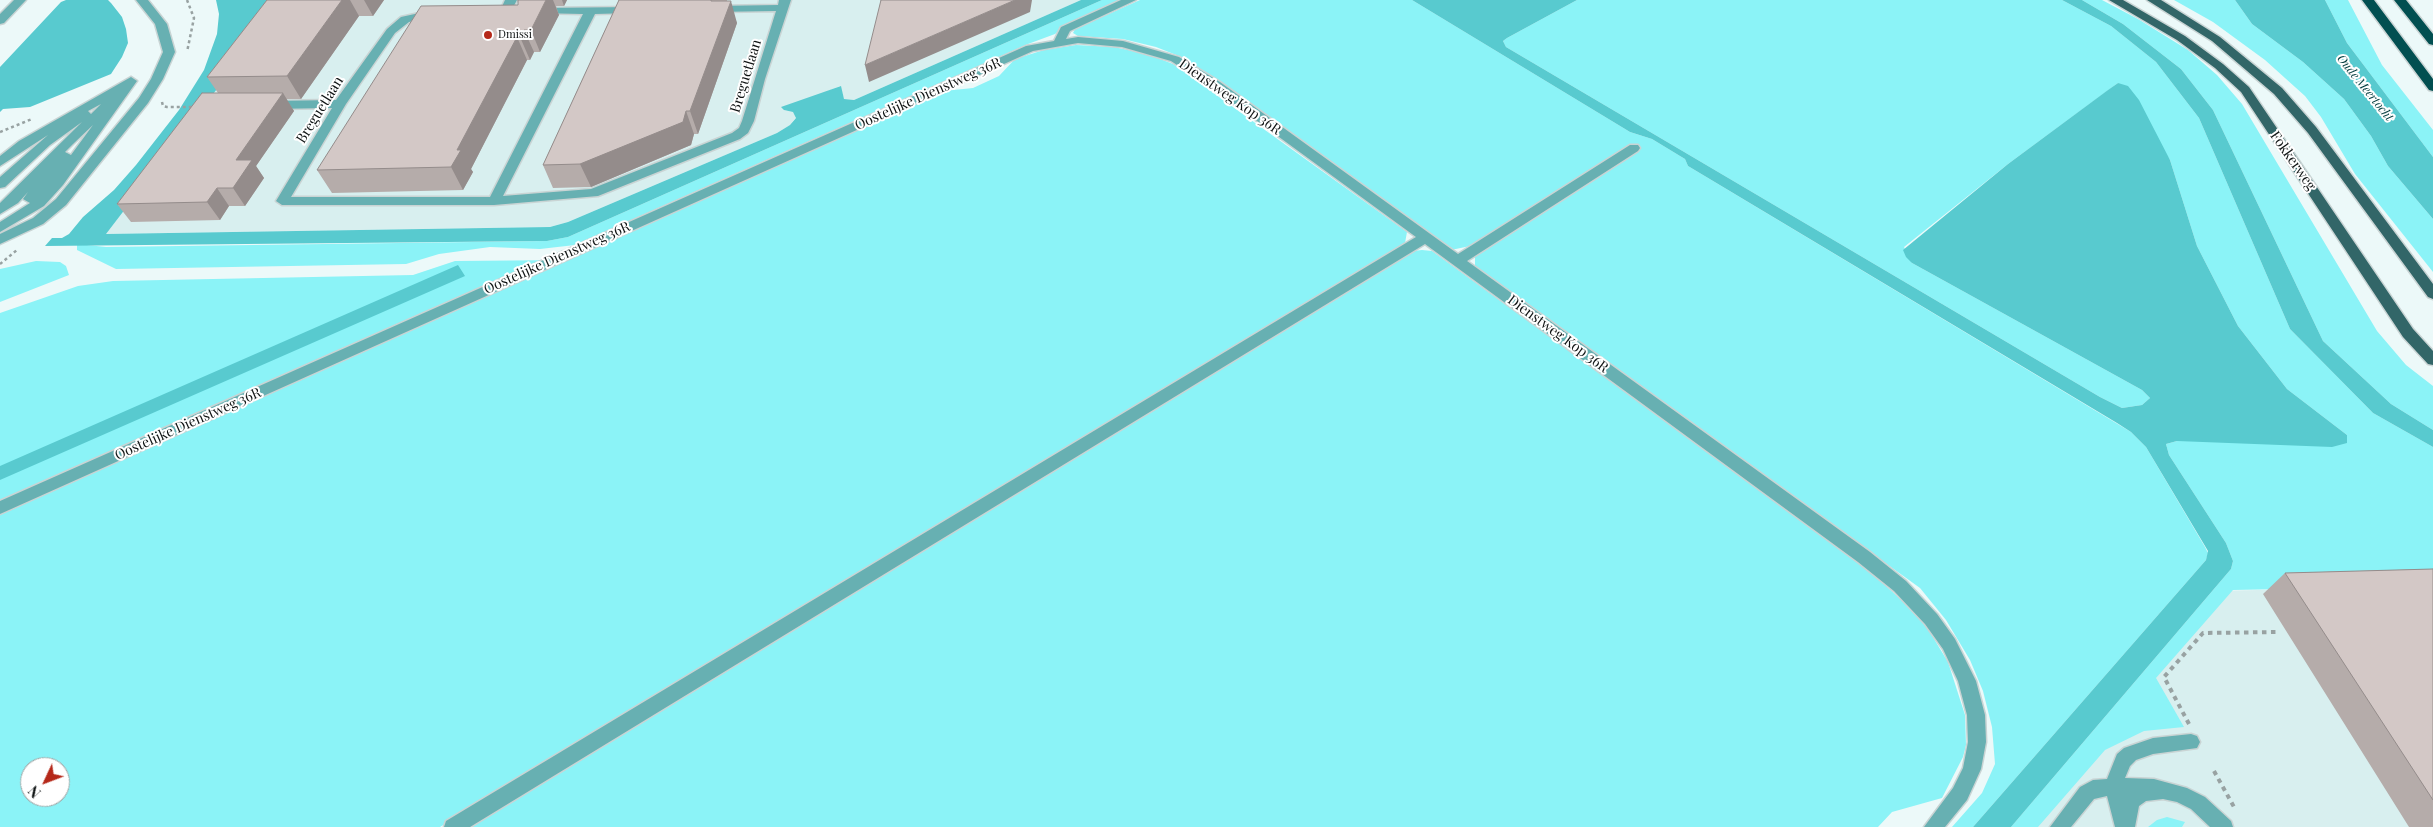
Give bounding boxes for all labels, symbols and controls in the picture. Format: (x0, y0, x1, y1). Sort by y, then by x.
place label: Dmissi (498, 28, 532, 42)
marker: Dmissi (482, 29, 494, 41)
street label: Breguetlaan (727, 37, 765, 115)
water label: Oude Meertocht (2334, 52, 2396, 124)
street label: Oostelijke Dienstweg 36R (852, 54, 1004, 134)
street label: Dienstweg Kop 36R (1176, 56, 1284, 138)
street label: Breguetlaan (293, 74, 347, 146)
street label: Fokkerweg (2267, 128, 2319, 194)
street label: Oostelijke Dienstweg 36R (481, 218, 633, 298)
street label: Dienstweg Kop 36R (1504, 292, 1612, 376)
street label: Oostelijke Dienstweg 36R (112, 384, 264, 464)
north arrow (20, 757, 70, 807)
text: N (24, 782, 45, 802)

